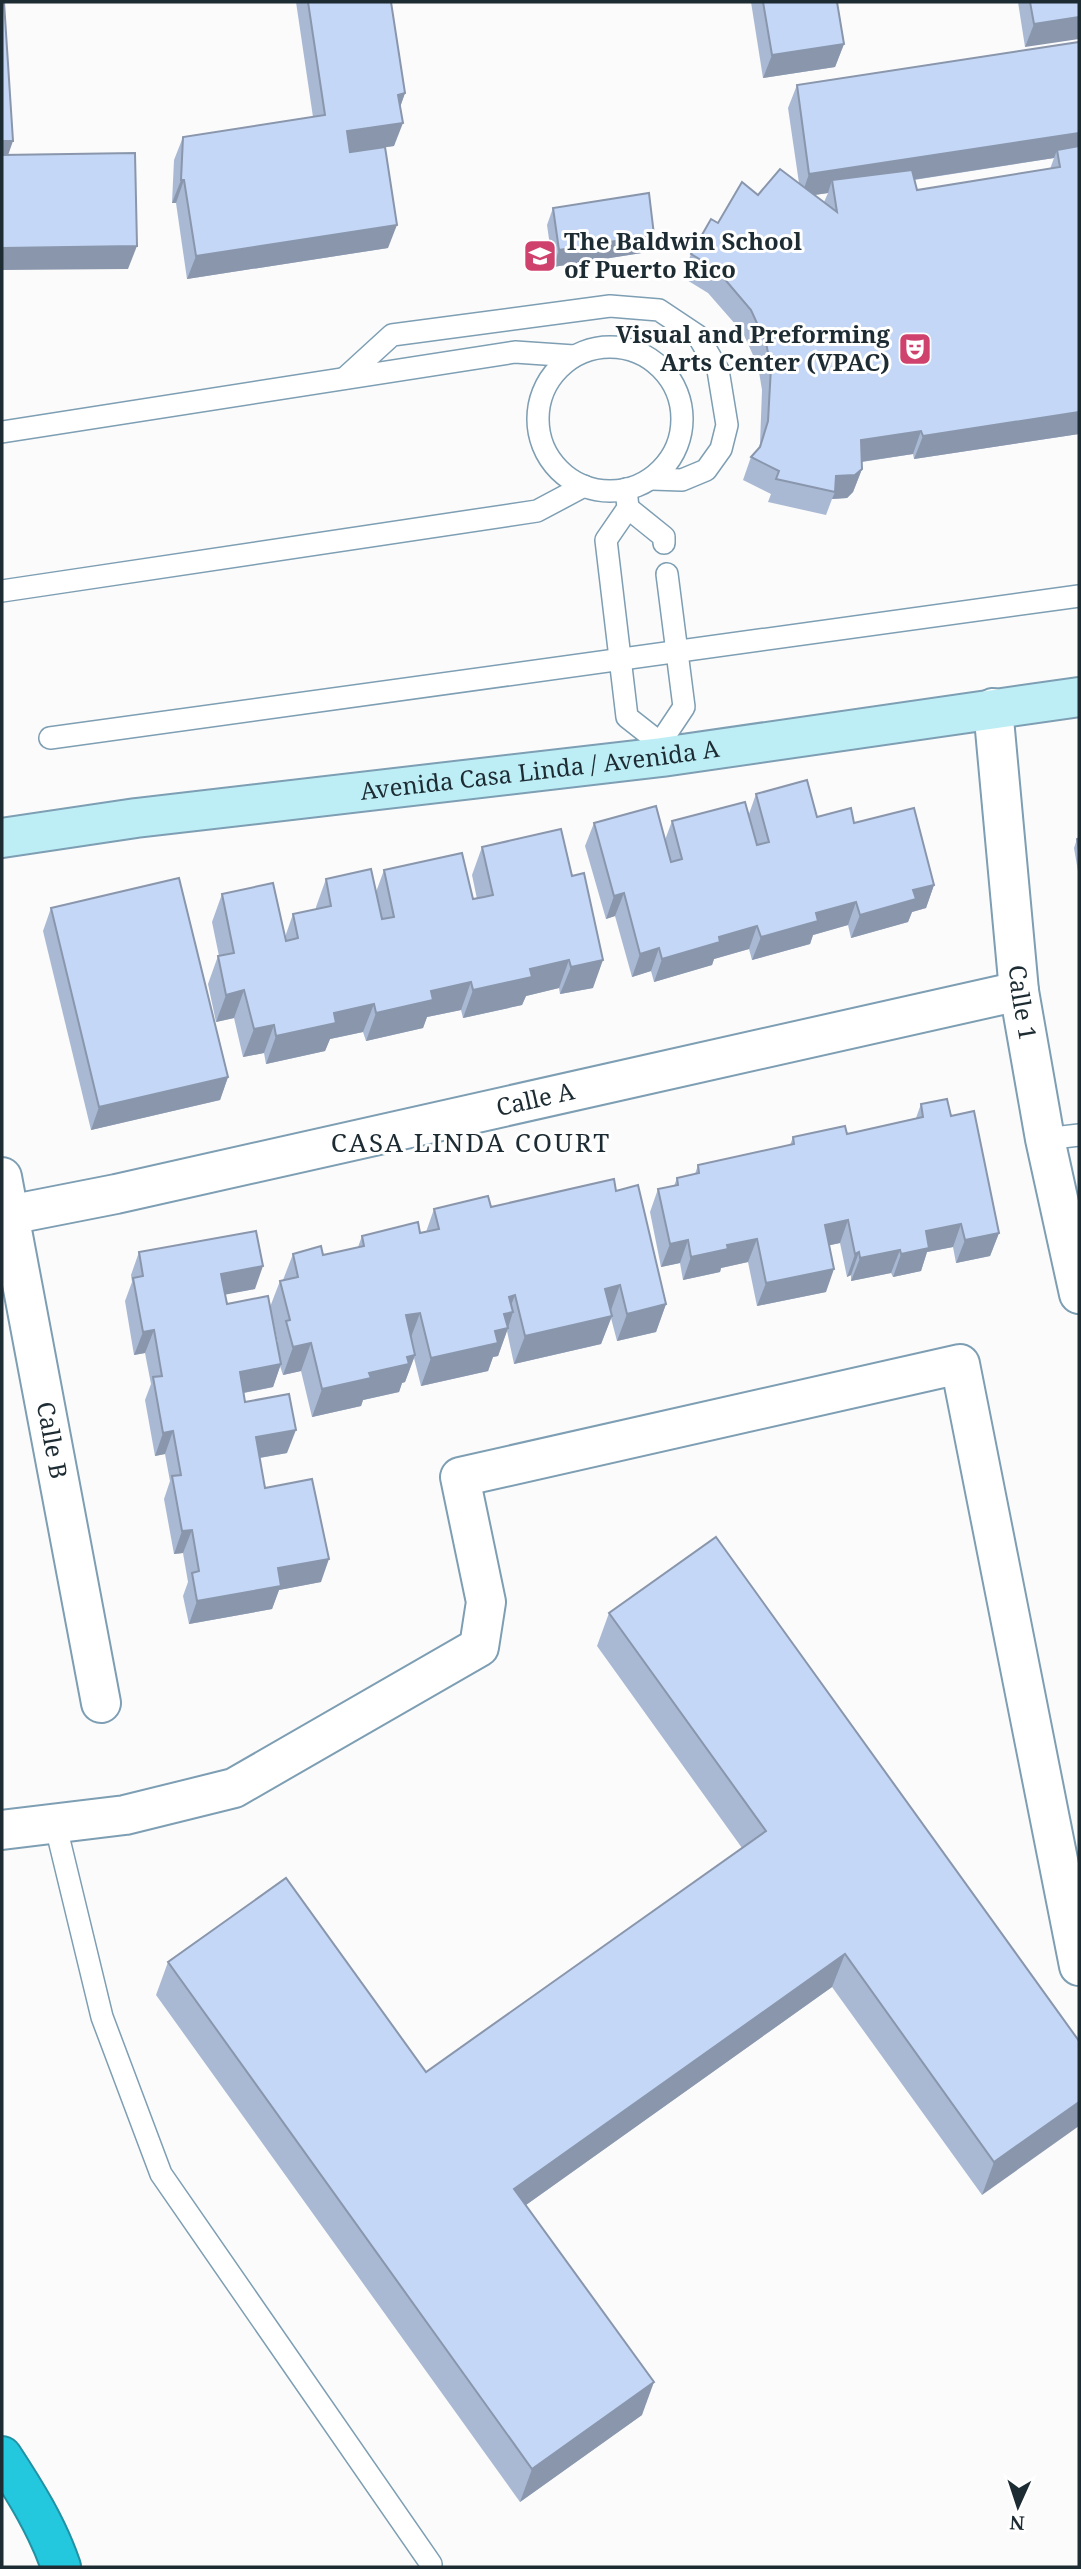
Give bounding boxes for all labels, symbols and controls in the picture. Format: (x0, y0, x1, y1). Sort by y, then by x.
place label: The Baldwin School of Puerto Rico (564, 224, 802, 285)
school or university icon: The Baldwin School of Puerto Rico (521, 237, 559, 275)
place label: Visual and Preforming Arts Center (VPAC) (616, 317, 891, 378)
theatre icon: Visual and Preforming Arts Center (VPAC) (896, 330, 934, 368)
street label: Avenida Casa Linda / Avenida A (358, 731, 721, 807)
street label: Calle 1 (1002, 963, 1045, 1042)
street label: Calle A (493, 1073, 577, 1123)
district label: CASA LINDA COURT (331, 1124, 611, 1160)
street label: Calle B (30, 1399, 76, 1481)
north arrow (983, 2471, 1053, 2541)
text: N (1009, 2510, 1025, 2536)

